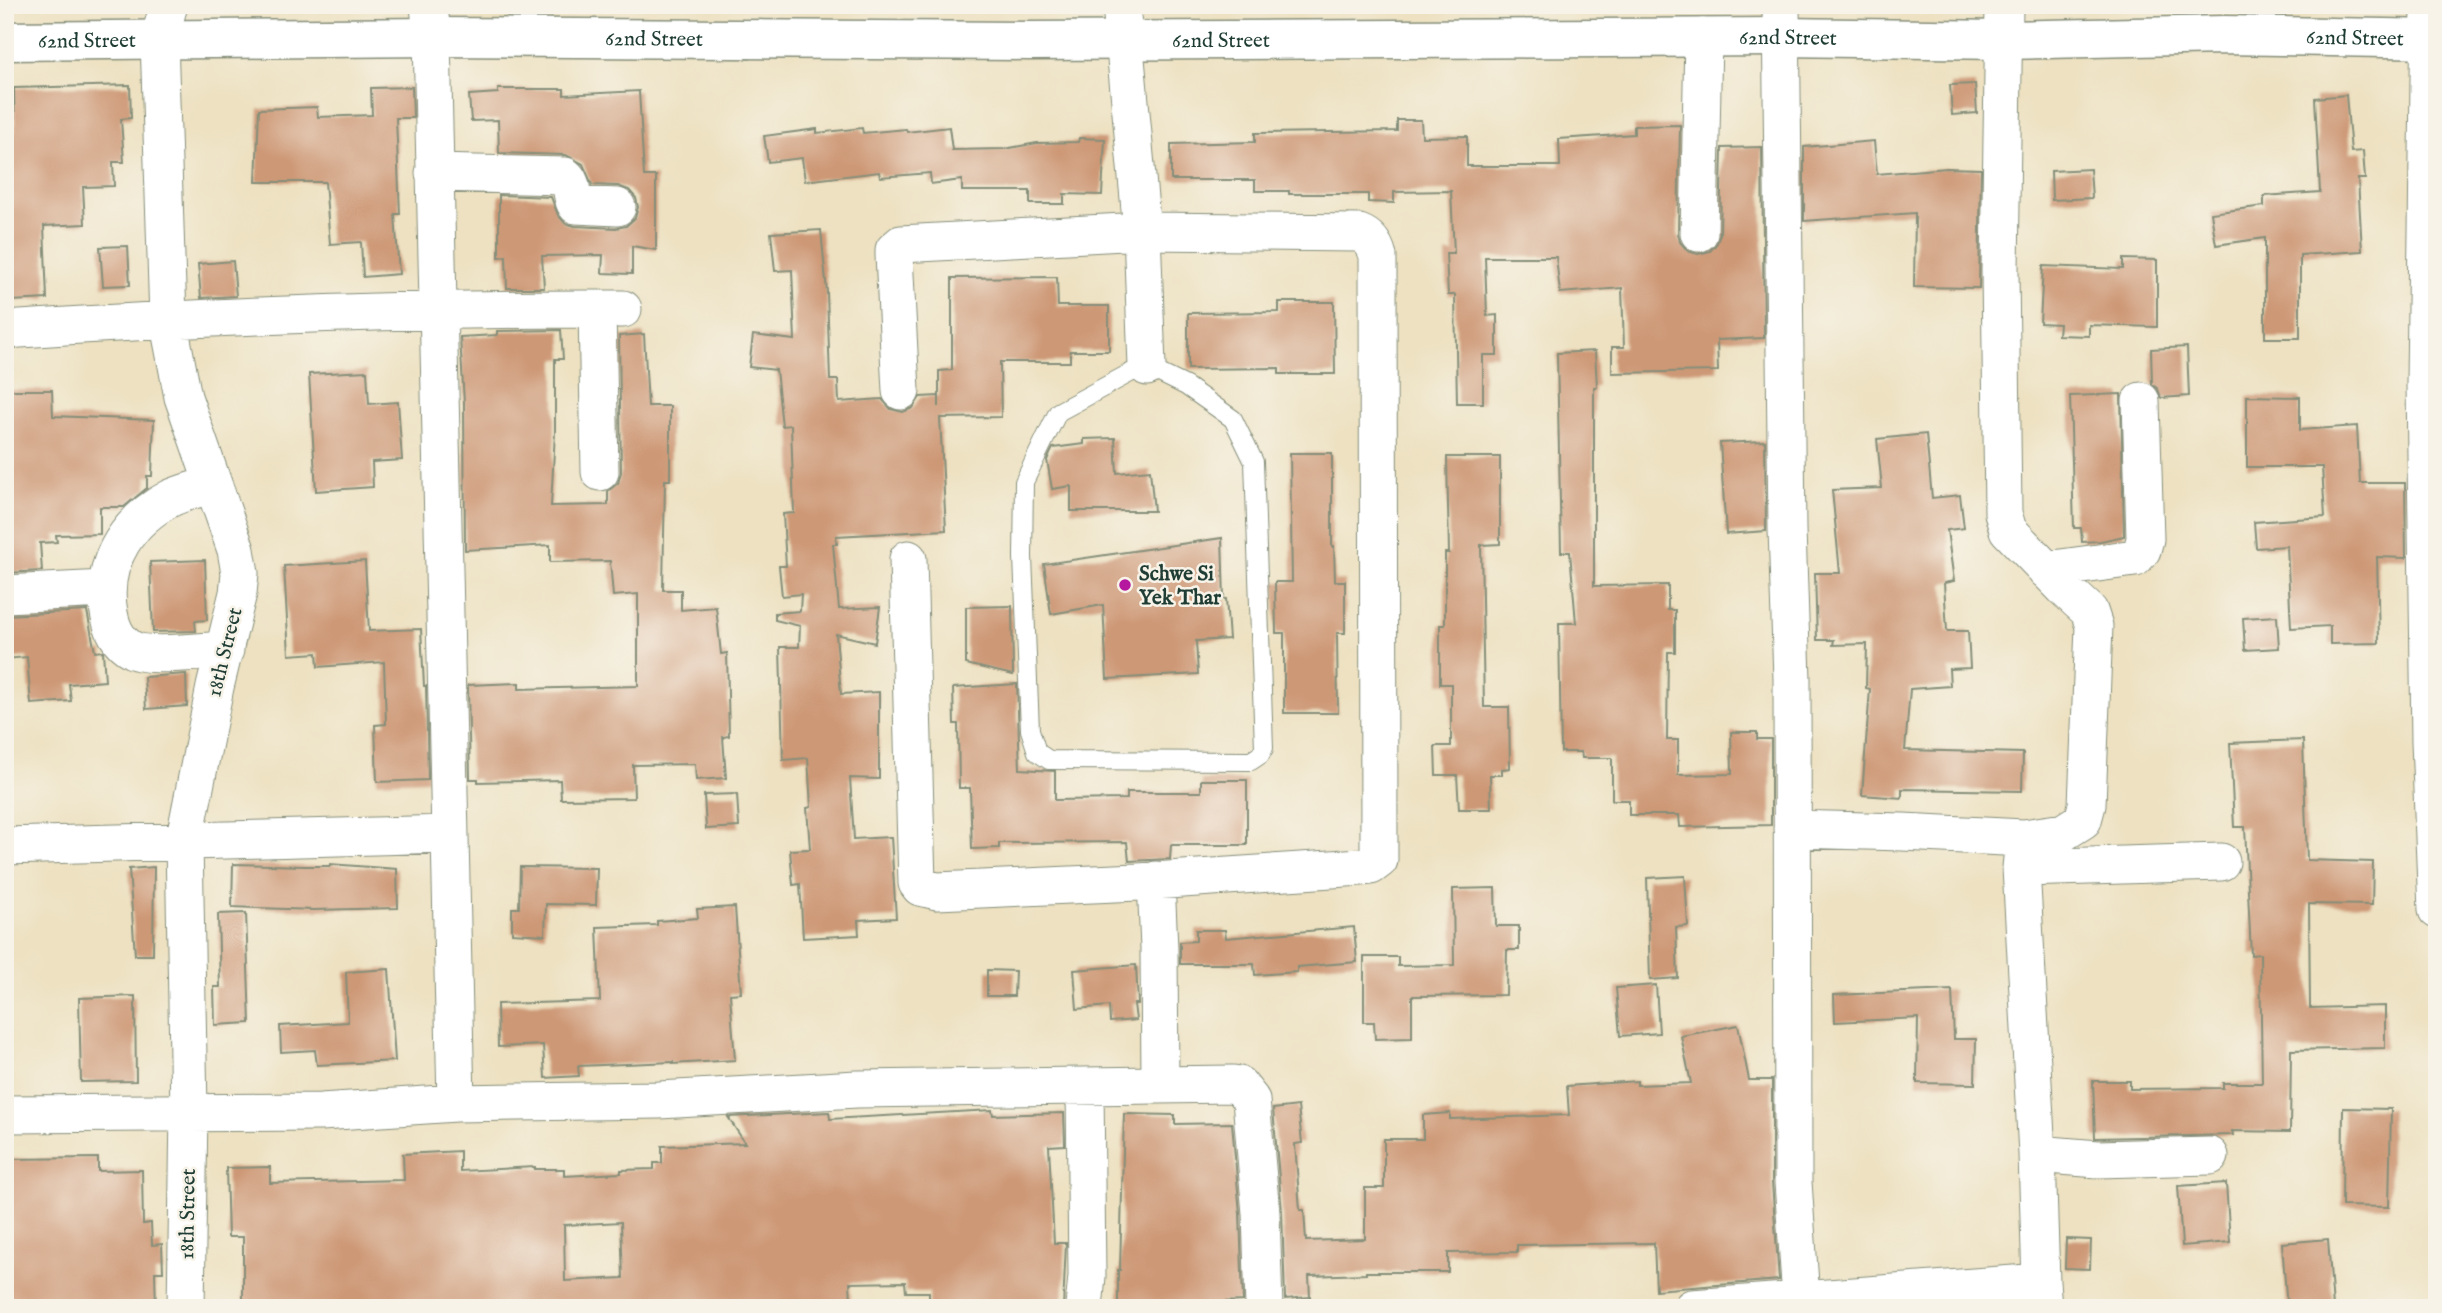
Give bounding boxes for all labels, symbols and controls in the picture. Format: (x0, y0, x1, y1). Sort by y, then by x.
street label: 62nd Street (1739, 25, 1837, 53)
street label: 62nd Street (2306, 25, 2404, 53)
street label: 62nd Street (605, 26, 703, 54)
street label: 62nd Street (38, 28, 136, 56)
street label: 62nd Street (1172, 28, 1270, 55)
place label: Schwe Si Yek Thar (1139, 561, 1221, 612)
marker: Schwe Si Yek Thar (1117, 577, 1133, 593)
street label: 18th Street (201, 605, 250, 700)
street label: 18th Street (174, 1168, 203, 1260)

